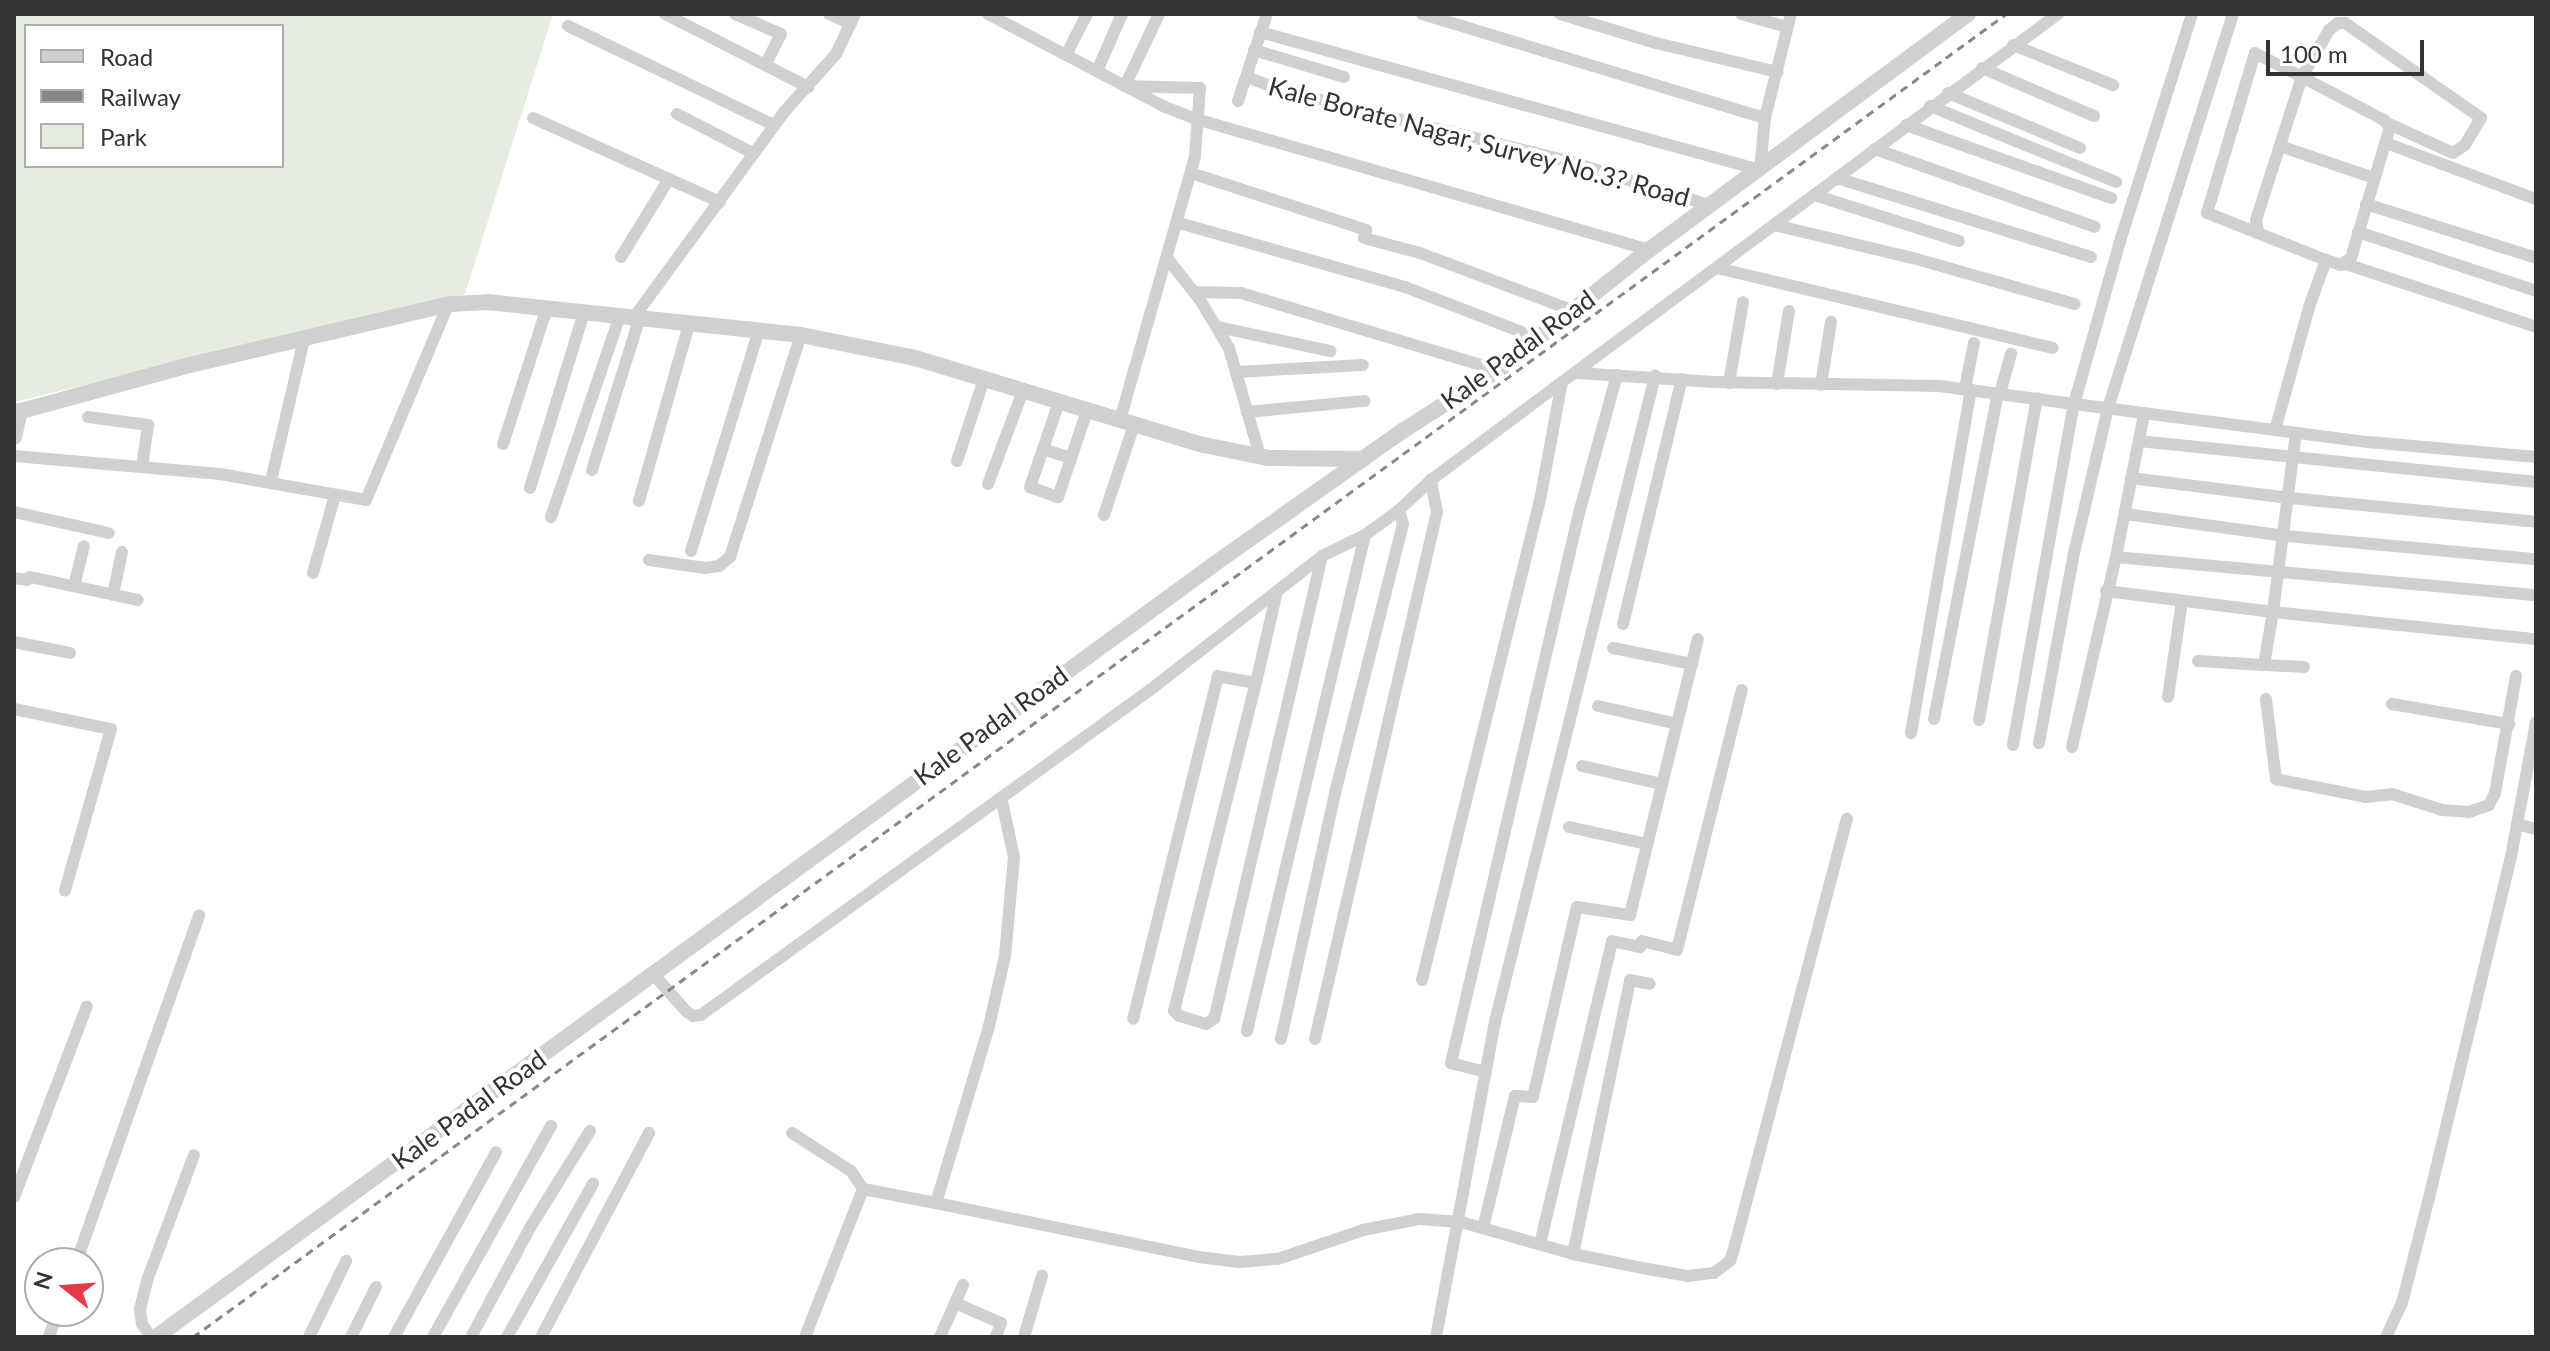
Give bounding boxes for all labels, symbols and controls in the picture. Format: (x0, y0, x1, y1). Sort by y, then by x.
legend (24, 24, 284, 168)
scale bar (2270, 24, 2428, 74)
text: 100 m (2280, 39, 2348, 68)
text: Road (100, 42, 153, 71)
street label: Kale Borate Nagar, Survey No.3? Road (1265, 71, 1693, 213)
text: Railway (100, 82, 181, 111)
text: Park (100, 122, 147, 151)
street label: Kale Padal Road (1435, 284, 1601, 416)
street label: Kale Padal Road (908, 660, 1074, 792)
street label: Kale Padal Road (386, 1044, 552, 1176)
north arrow (24, 1247, 104, 1327)
text: N (27, 1268, 58, 1292)

